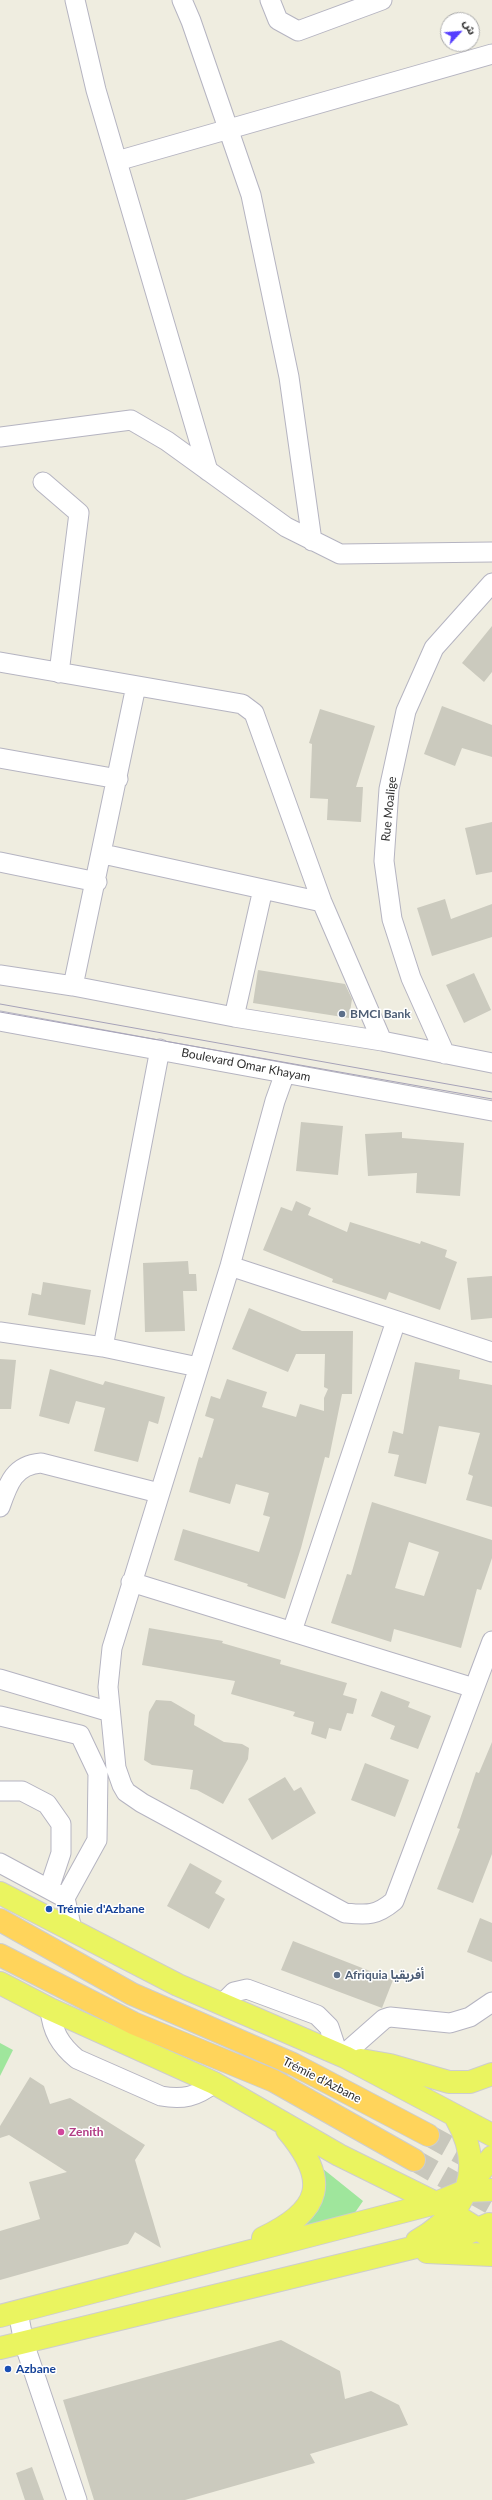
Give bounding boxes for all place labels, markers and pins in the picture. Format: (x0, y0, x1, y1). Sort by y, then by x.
place label: BMCI Bank (350, 1007, 411, 1021)
marker: BMCI Bank (337, 1009, 347, 1019)
place label: Trémie d'Azbane (57, 1902, 145, 1916)
marker: Trémie d'Azbane (44, 1904, 54, 1914)
place label: Afriquia أفريقيا (345, 1968, 424, 1982)
marker: Afriquia أفريقيا (332, 1970, 342, 1980)
place label: Zenith (69, 2125, 103, 2139)
marker: Zenith (56, 2127, 66, 2137)
place label: Azbane (16, 2362, 56, 2376)
marker: Azbane (3, 2364, 13, 2374)

